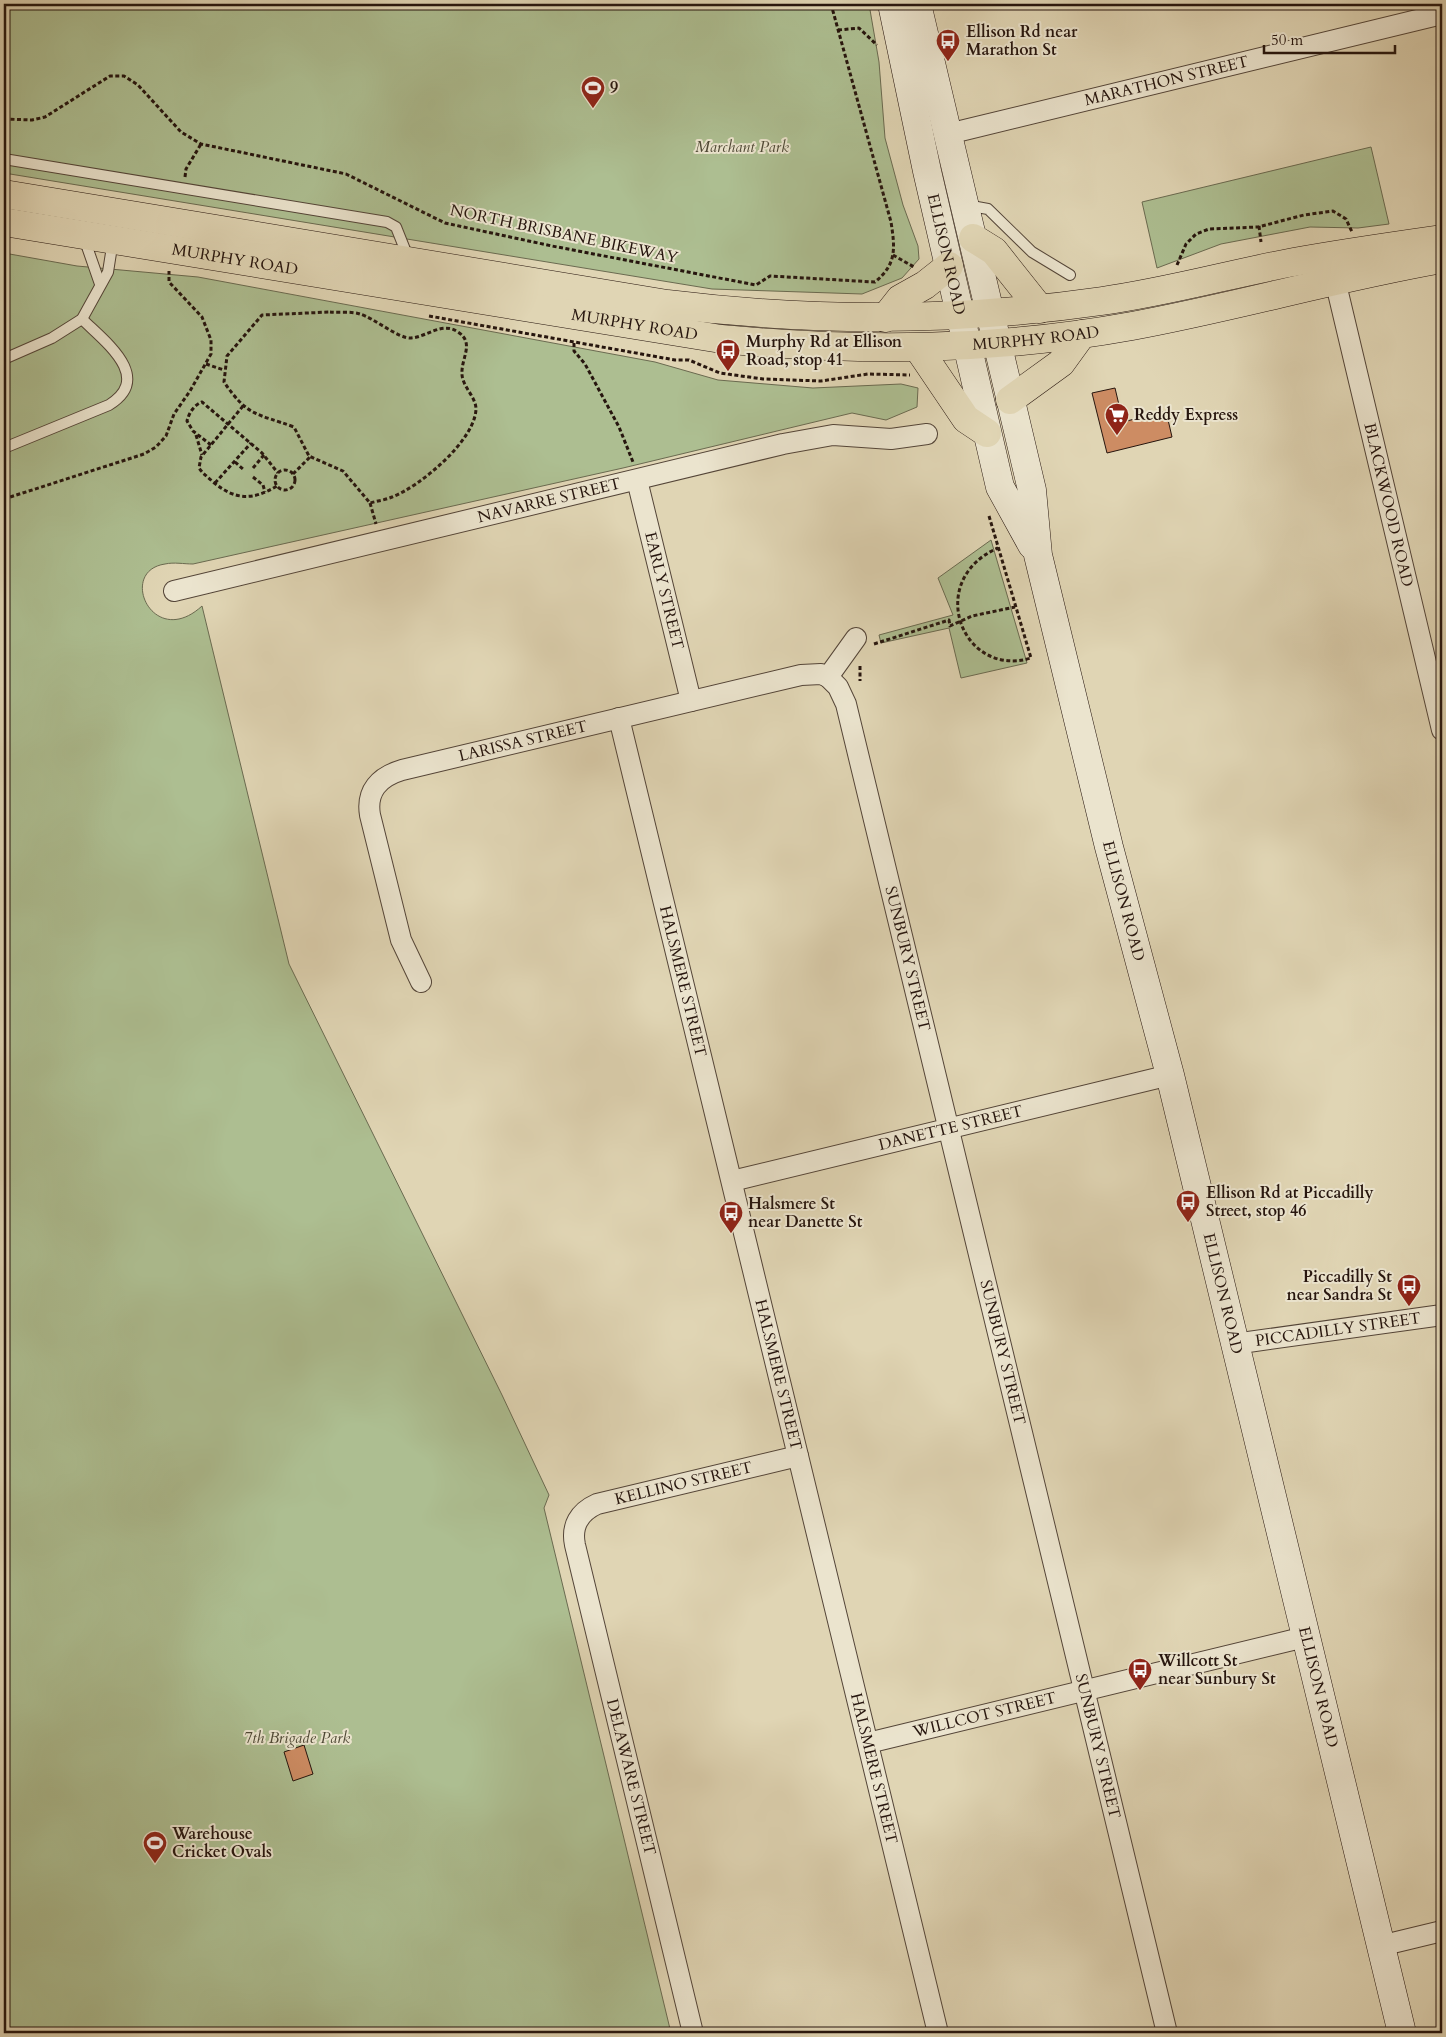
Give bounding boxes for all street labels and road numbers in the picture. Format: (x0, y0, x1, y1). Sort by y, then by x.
street label: MARATHON STREET (1082, 50, 1251, 111)
street label: ELLISON ROAD (922, 191, 971, 317)
street label: NORTH BRISBANE BIKEWAY (448, 199, 680, 269)
street label: MURPHY ROAD (170, 239, 300, 281)
street label: MURPHY ROAD (570, 304, 699, 346)
street label: MURPHY ROAD (972, 321, 1101, 356)
street label: BLACKWOOD ROAD (1358, 420, 1419, 589)
street label: NAVARRE STREET (475, 472, 623, 528)
street label: EARLY STREET (639, 530, 689, 652)
street label: LARISSA STREET (456, 715, 590, 767)
street label: ELLISON ROAD (1097, 838, 1150, 964)
street label: SUNBURY STREET (879, 884, 936, 1034)
street label: HALSMERE STREET (654, 903, 712, 1060)
street label: DANETTE STREET (876, 1100, 1025, 1156)
street label: ELLISON ROAD (1198, 1231, 1248, 1356)
street label: SUNBURY STREET (975, 1278, 1031, 1427)
street label: HALSMERE STREET (749, 1297, 807, 1453)
street label: PICCADILLY STREET (1254, 1307, 1423, 1352)
street label: KELLINO STREET (613, 1456, 755, 1510)
street label: ELLISON ROAD (1293, 1624, 1343, 1750)
street label: SUNBURY STREET (1070, 1671, 1126, 1821)
street label: WILLCOT STREET (910, 1687, 1059, 1743)
street label: HALSMERE STREET (845, 1691, 903, 1847)
street label: DELAWARE STREET (601, 1696, 661, 1858)

